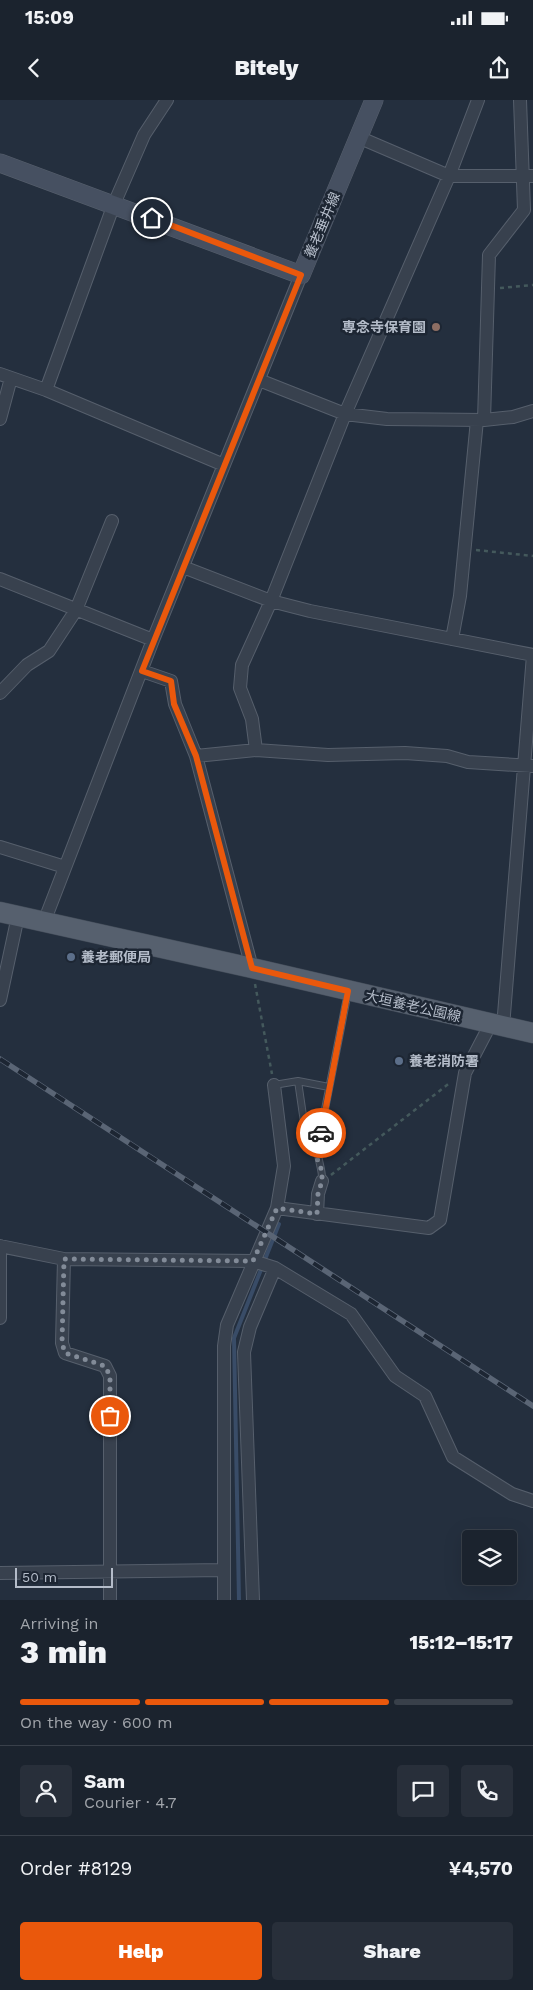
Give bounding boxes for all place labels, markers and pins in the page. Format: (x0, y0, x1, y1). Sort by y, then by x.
pin (131, 197, 173, 239)
place label: 専念寺保育園 (342, 319, 426, 335)
marker: 専念寺保育園 (430, 321, 442, 333)
place label: 養老郵便局 (81, 949, 151, 965)
marker: 養老郵便局 (65, 951, 77, 963)
place label: 養老消防署 (409, 1053, 479, 1069)
marker: 養老消防署 (393, 1055, 405, 1067)
pin (89, 1395, 131, 1437)

